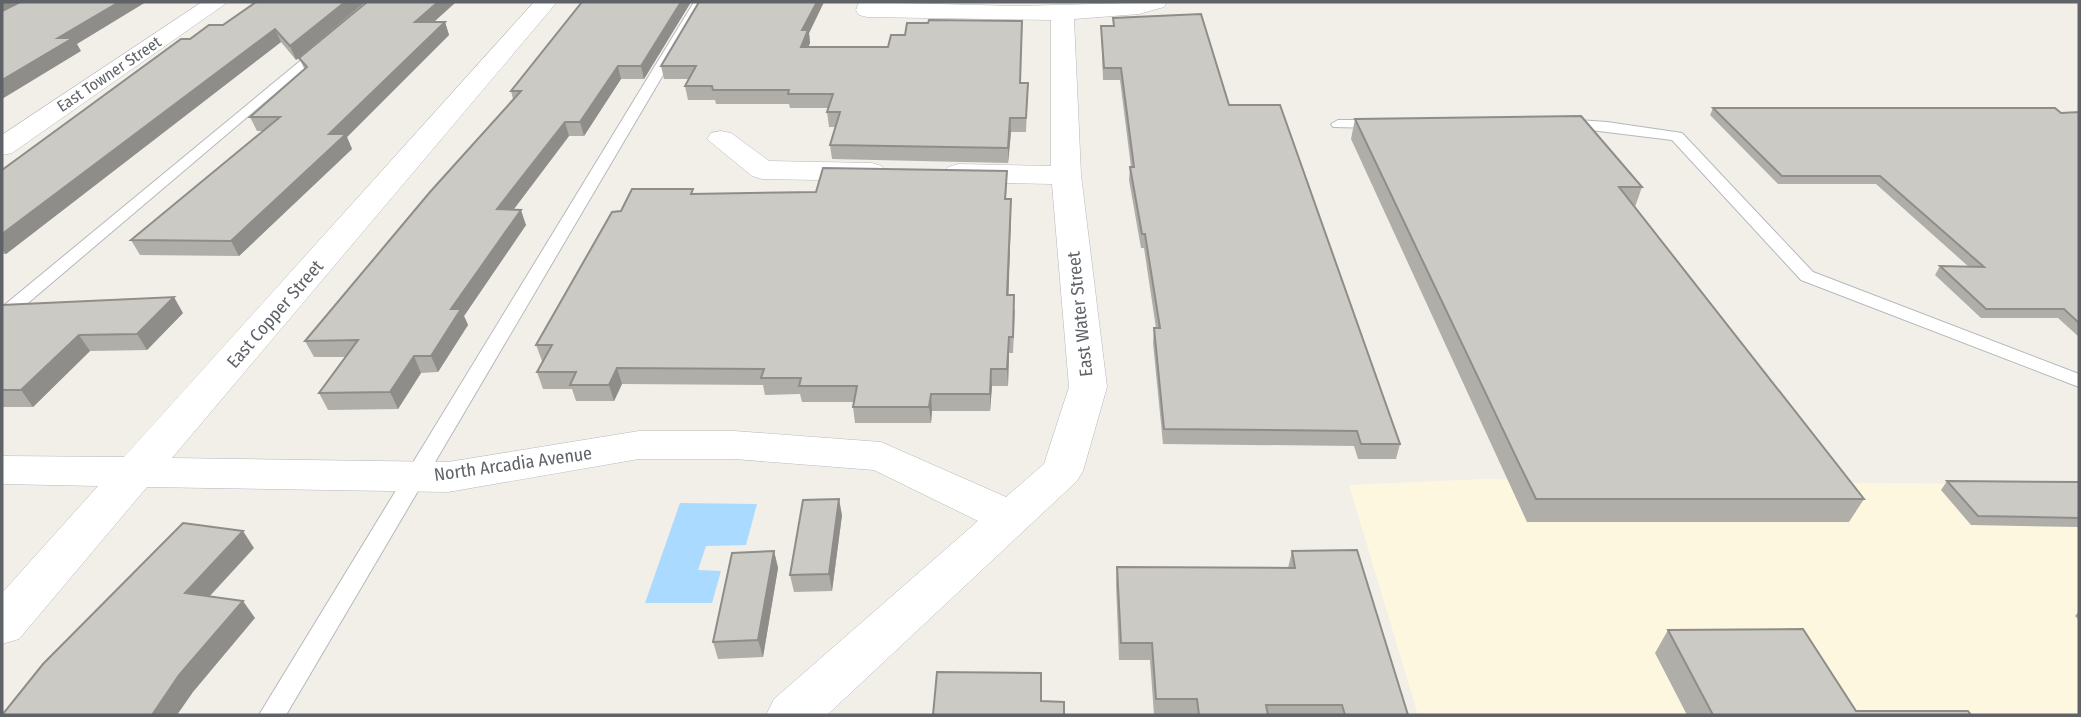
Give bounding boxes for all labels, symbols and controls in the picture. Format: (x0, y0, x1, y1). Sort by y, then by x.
street label: East Towner Street (53, 32, 165, 116)
street label: East Water Street (1062, 250, 1098, 378)
street label: East Copper Street (222, 255, 328, 372)
street label: North Arcadia Avenue (433, 442, 593, 486)

